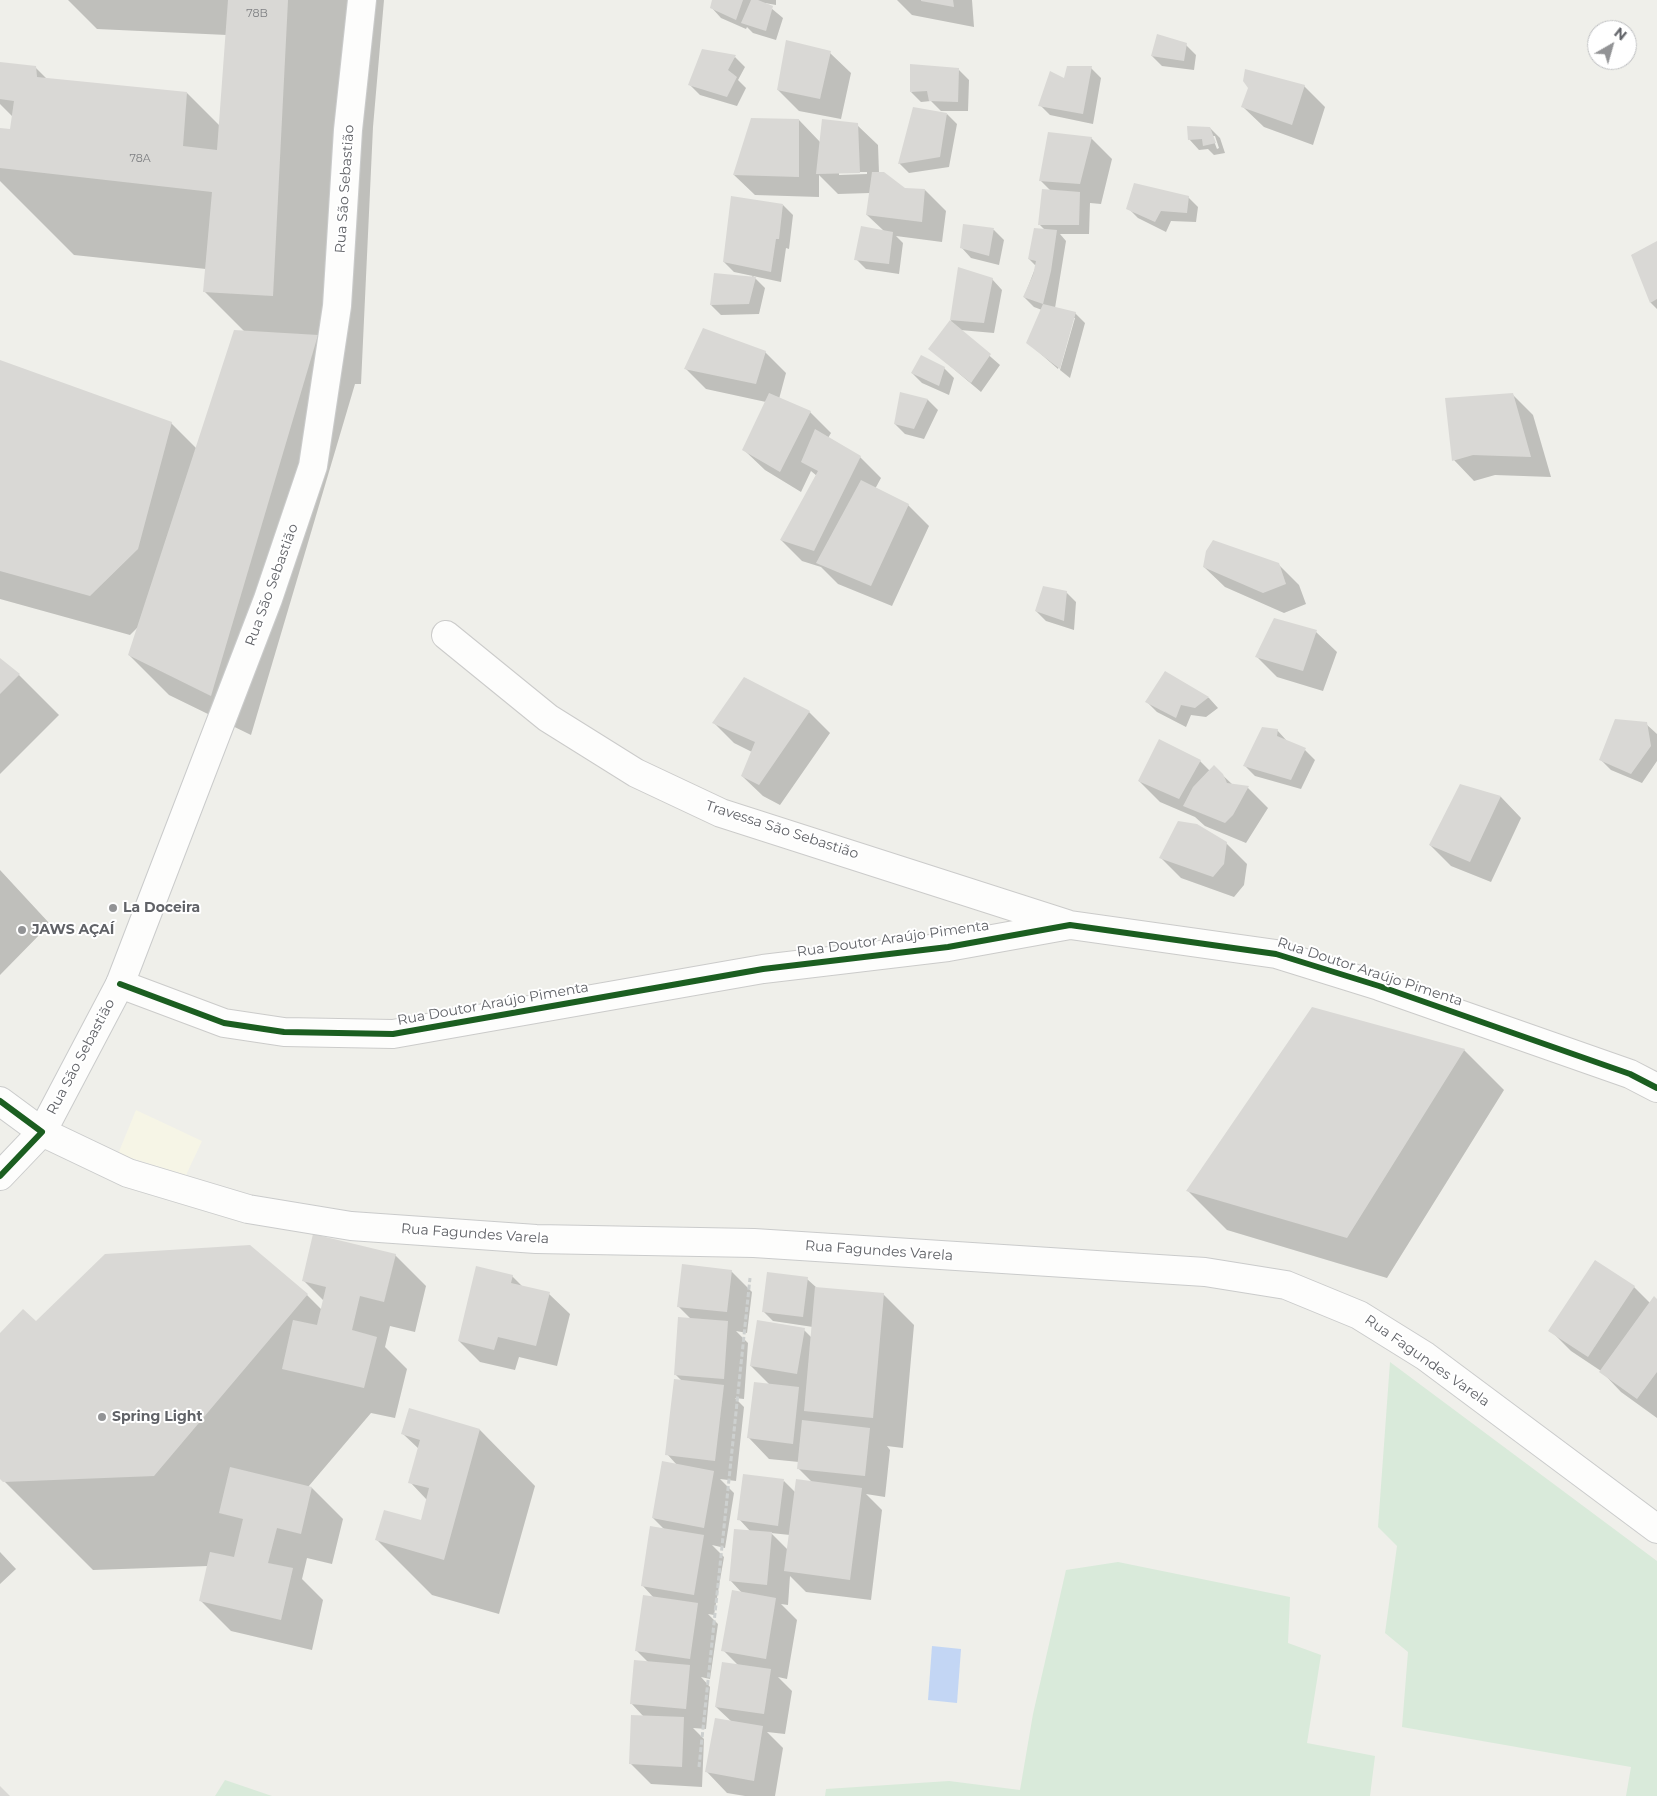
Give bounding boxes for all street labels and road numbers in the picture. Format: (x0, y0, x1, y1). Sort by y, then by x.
street label: Rua São Sebastião (332, 124, 358, 254)
street label: Rua São Sebastião (242, 522, 302, 648)
street label: Travessa São Sebastião (703, 797, 861, 863)
street label: Rua Doutor Araújo Pimenta (796, 917, 990, 961)
street label: Rua Doutor Araújo Pimenta (1275, 934, 1465, 1010)
street label: Rua Doutor Araújo Pimenta (396, 979, 590, 1029)
street label: Rua São Sebastião (43, 996, 119, 1118)
street label: Rua Fagundes Varela (400, 1220, 550, 1248)
street label: Rua Fagundes Varela (804, 1237, 954, 1265)
street label: Rua Fagundes Varela (1361, 1312, 1493, 1410)

